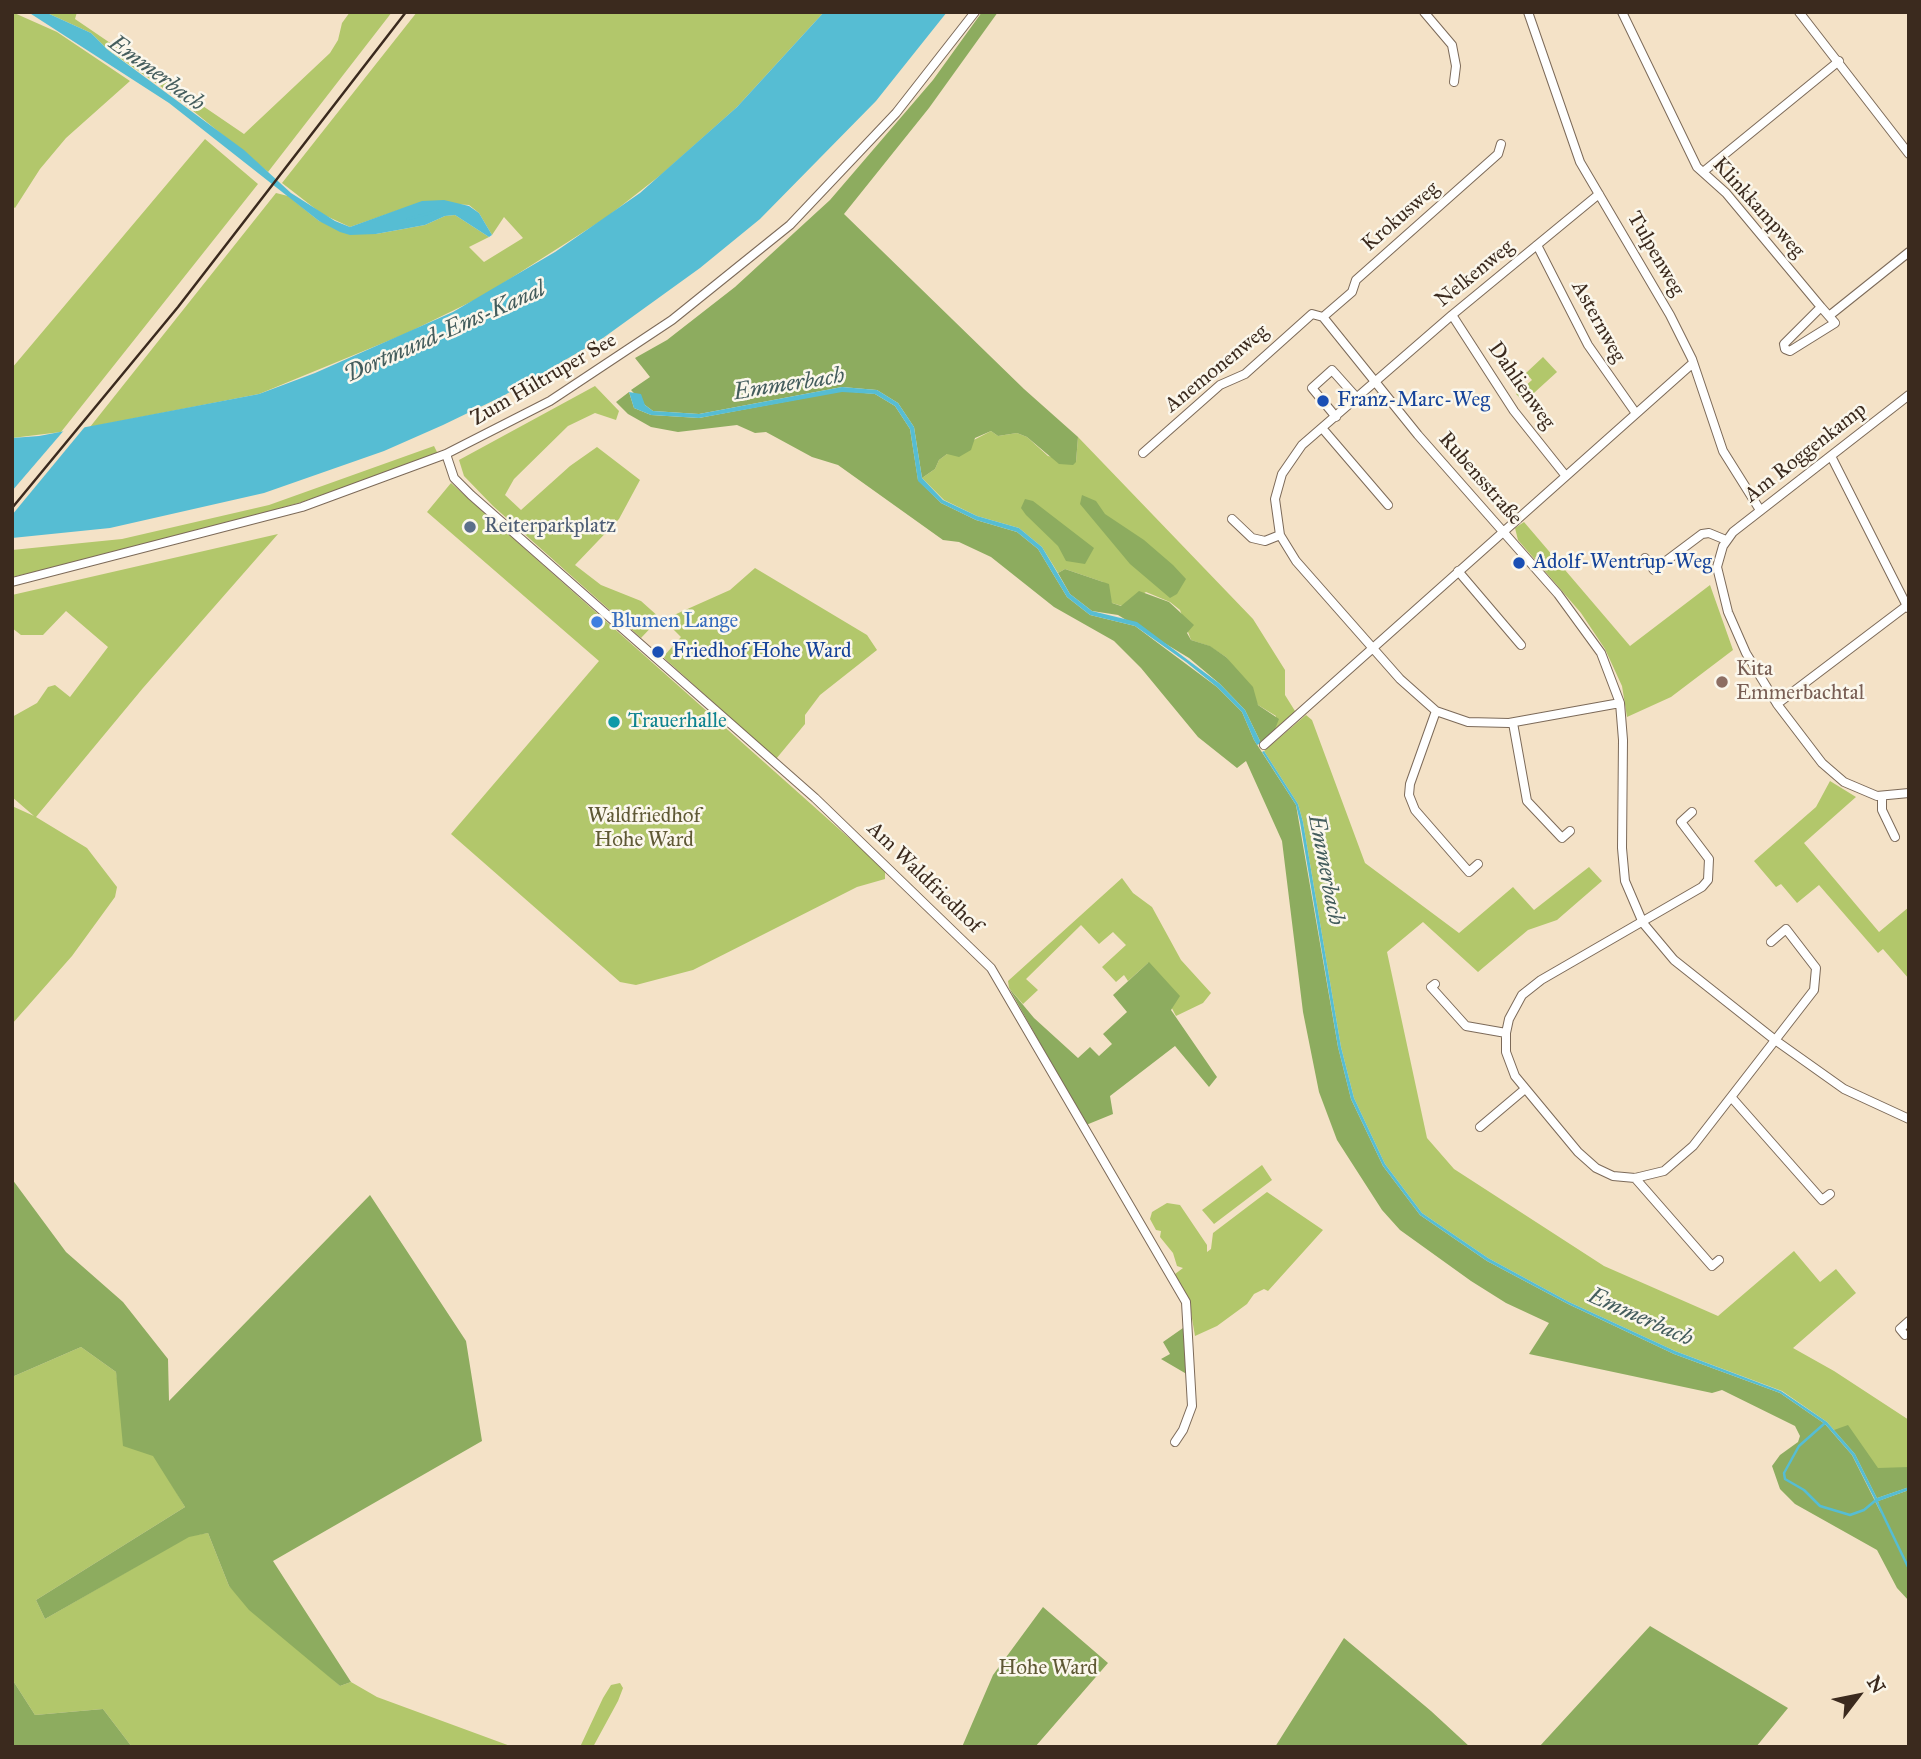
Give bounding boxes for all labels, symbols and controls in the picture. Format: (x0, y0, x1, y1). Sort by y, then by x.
water label: Emmerbach (103, 30, 209, 118)
street label: Klinkkampweg (1706, 153, 1810, 263)
street label: Krokusweg (1357, 177, 1445, 257)
street label: Tulpenweg (1621, 207, 1689, 301)
street label: Nelkenweg (1431, 235, 1519, 313)
water label: Dortmund-Ems-Kanal (340, 276, 550, 390)
street label: Asternweg (1565, 277, 1631, 367)
street label: Anemonenweg (1160, 320, 1274, 418)
street label: Zum Hiltruper See (467, 328, 621, 432)
street label: Dahlienweg (1482, 338, 1560, 434)
water label: Emmerbach (731, 363, 847, 407)
place label: Franz-Marc-Weg (1337, 388, 1490, 414)
marker: Franz-Marc-Weg (1315, 393, 1331, 409)
street label: Am Roggenkamp (1740, 397, 1872, 509)
street label: Rubensstraße (1433, 427, 1527, 531)
place label: Reiterparkplatz (484, 514, 616, 540)
marker: Reiterparkplatz (462, 519, 478, 535)
place label: Adolf-Wentrup-Weg (1533, 550, 1712, 576)
marker: Adolf-Wentrup-Weg (1511, 555, 1527, 571)
place label: Blumen Lange (611, 609, 738, 635)
marker: Blumen Lange (589, 614, 605, 630)
place label: Friedhof Hohe Ward (672, 639, 851, 665)
marker: Friedhof Hohe Ward (650, 644, 666, 660)
place label: Kita Emmerbachtal (1736, 657, 1864, 707)
marker: Kita Emmerbachtal (1714, 674, 1730, 690)
place label: Trauerhalle (628, 709, 727, 735)
marker: Trauerhalle (606, 714, 622, 730)
park label: Waldfriedhof Hohe Ward (587, 804, 701, 854)
water label: Emmerbach (1301, 812, 1349, 928)
street label: Am Waldfriedhof (861, 817, 987, 939)
water label: Emmerbach (1583, 1283, 1697, 1353)
park label: Hohe Ward (998, 1656, 1098, 1682)
north arrow (1823, 1661, 1893, 1731)
text: N (1862, 1672, 1890, 1698)

